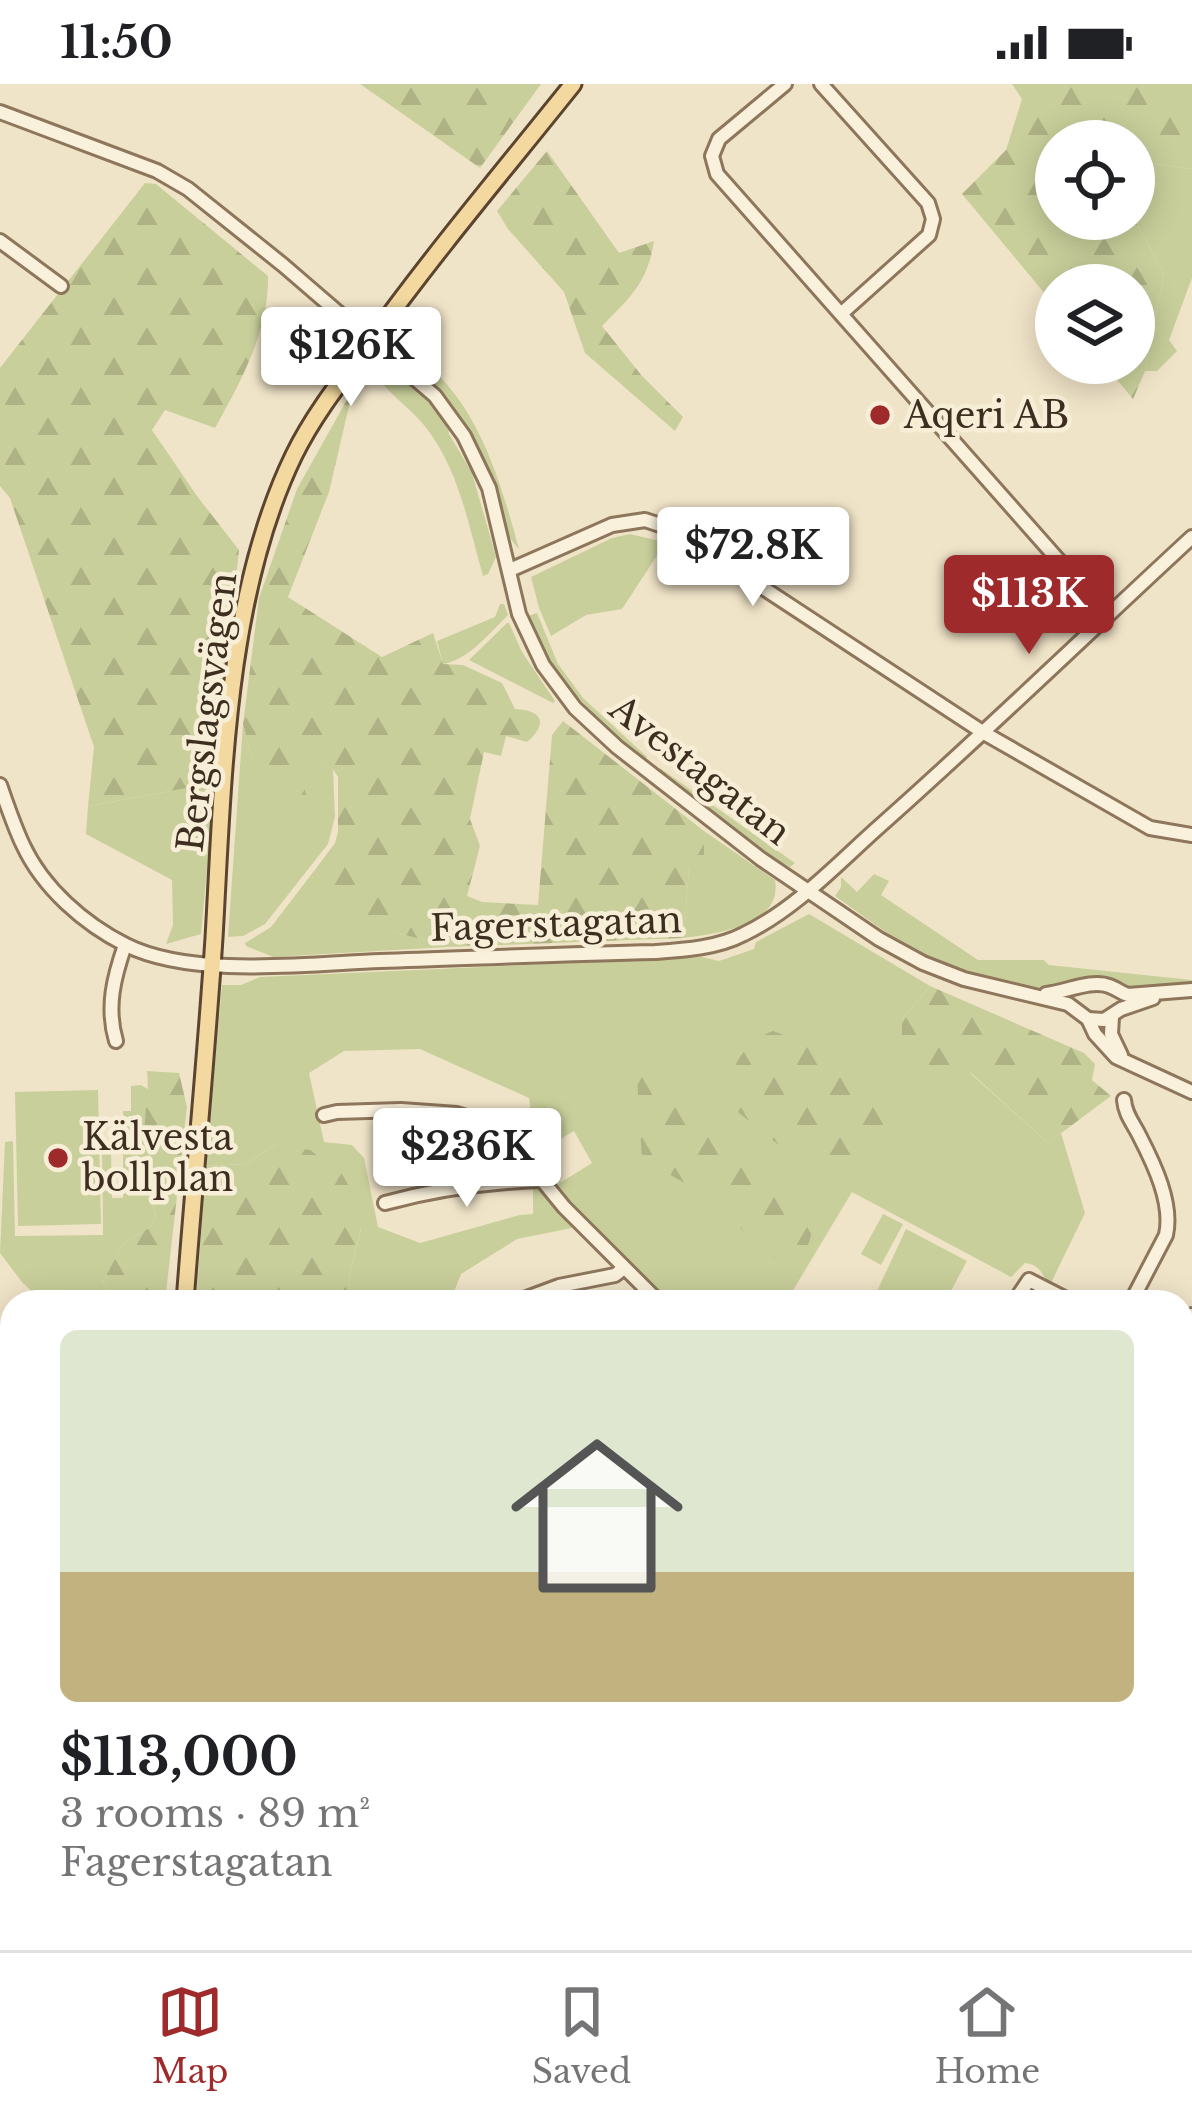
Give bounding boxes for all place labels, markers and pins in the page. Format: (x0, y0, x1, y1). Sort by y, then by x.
pin: $126K (267, 307, 435, 409)
place label: Aqeri AB (903, 393, 1069, 438)
marker: Aqeri AB (867, 402, 893, 428)
pin: $72.8K (655, 507, 851, 609)
pin: $113K (945, 555, 1113, 657)
pin: $236K (383, 1108, 551, 1210)
place label: Kälvesta bollplan (81, 1115, 233, 1201)
marker: Kälvesta bollplan (45, 1145, 71, 1171)

